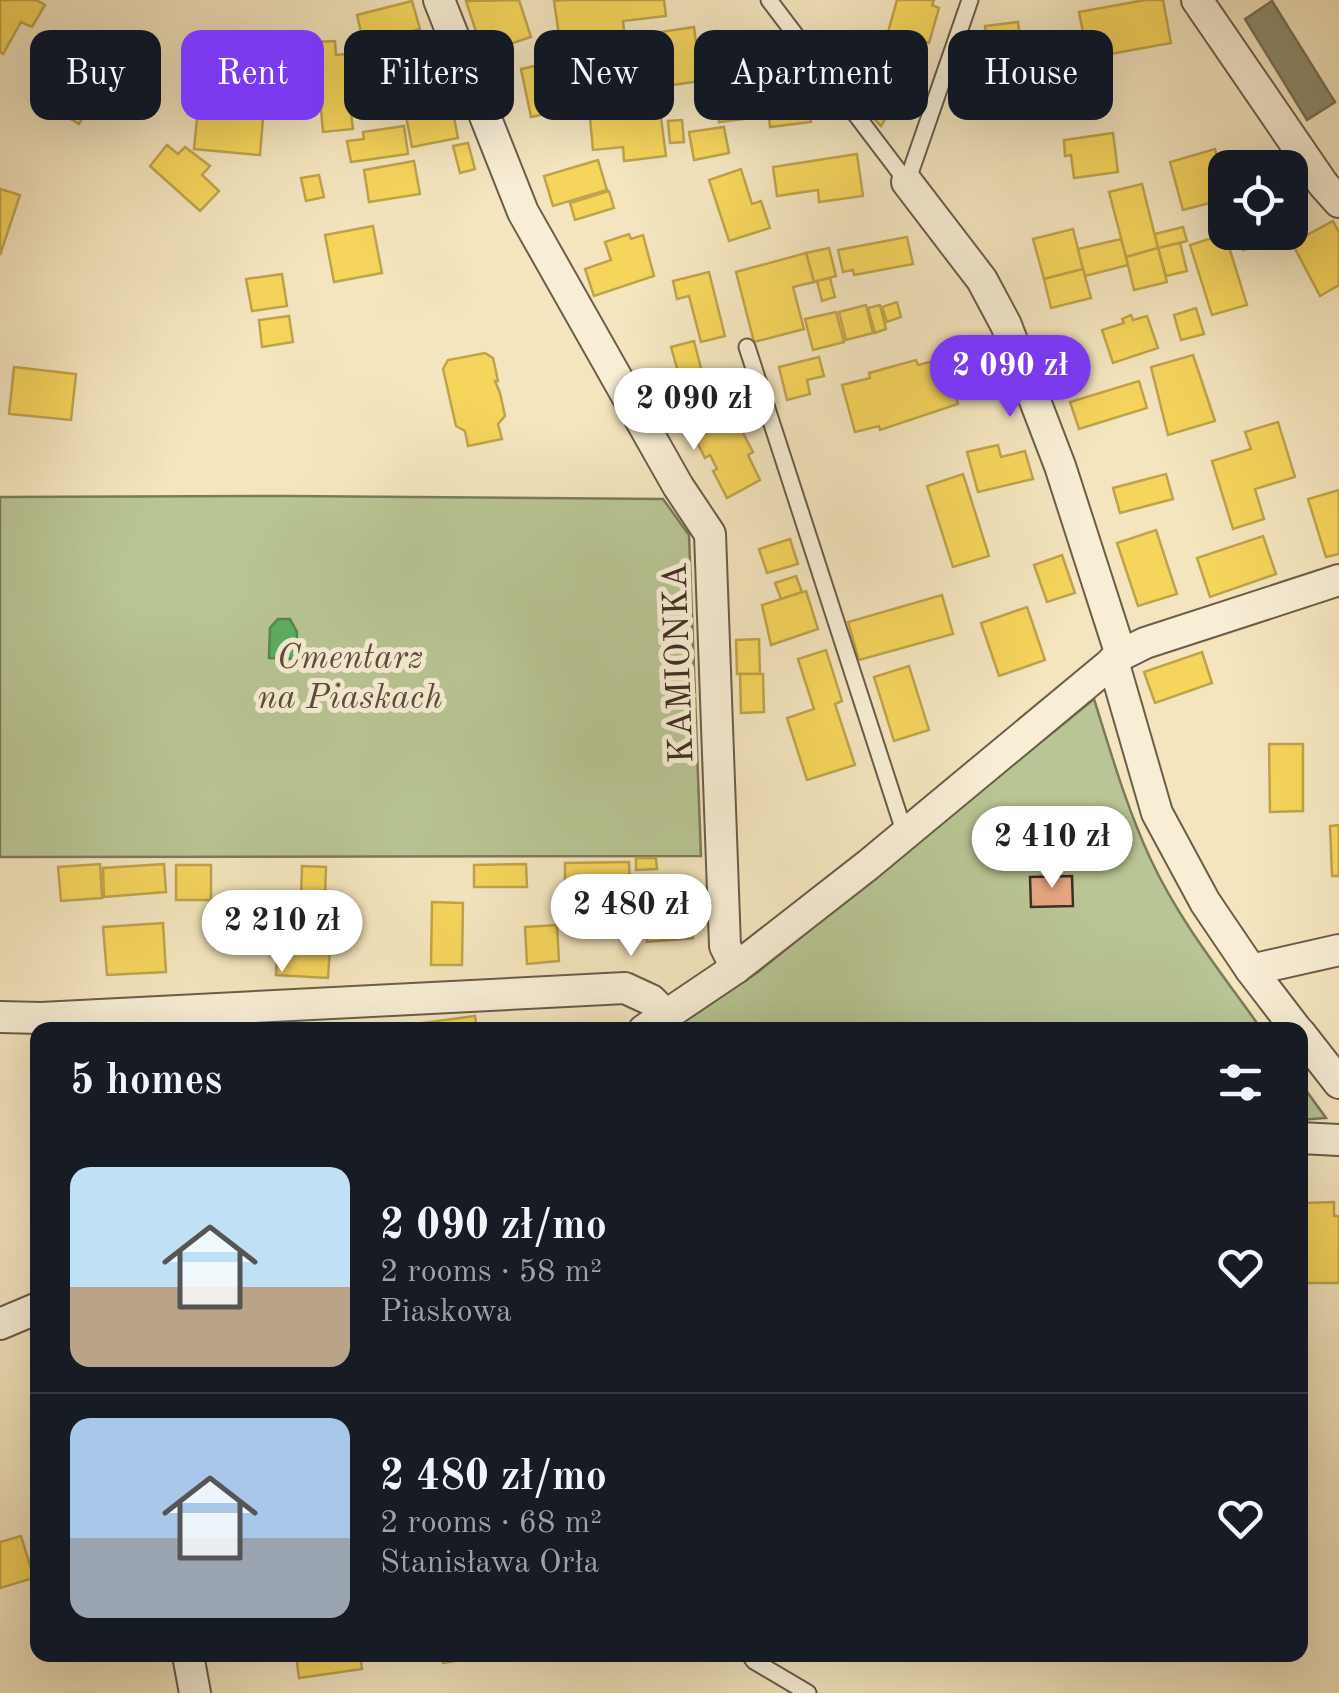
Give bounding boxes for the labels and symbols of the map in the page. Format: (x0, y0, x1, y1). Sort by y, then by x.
pin: 2 090 zł (907, 335, 1113, 420)
pin: 2 090 zł (591, 368, 797, 453)
street label: KAMIONKA (659, 562, 700, 764)
park label: Cmentarz na Piaskach (257, 641, 443, 716)
pin: 2 410 zł (949, 806, 1155, 891)
pin: 2 480 zł (528, 874, 734, 959)
pin: 2 210 zł (179, 890, 385, 975)

